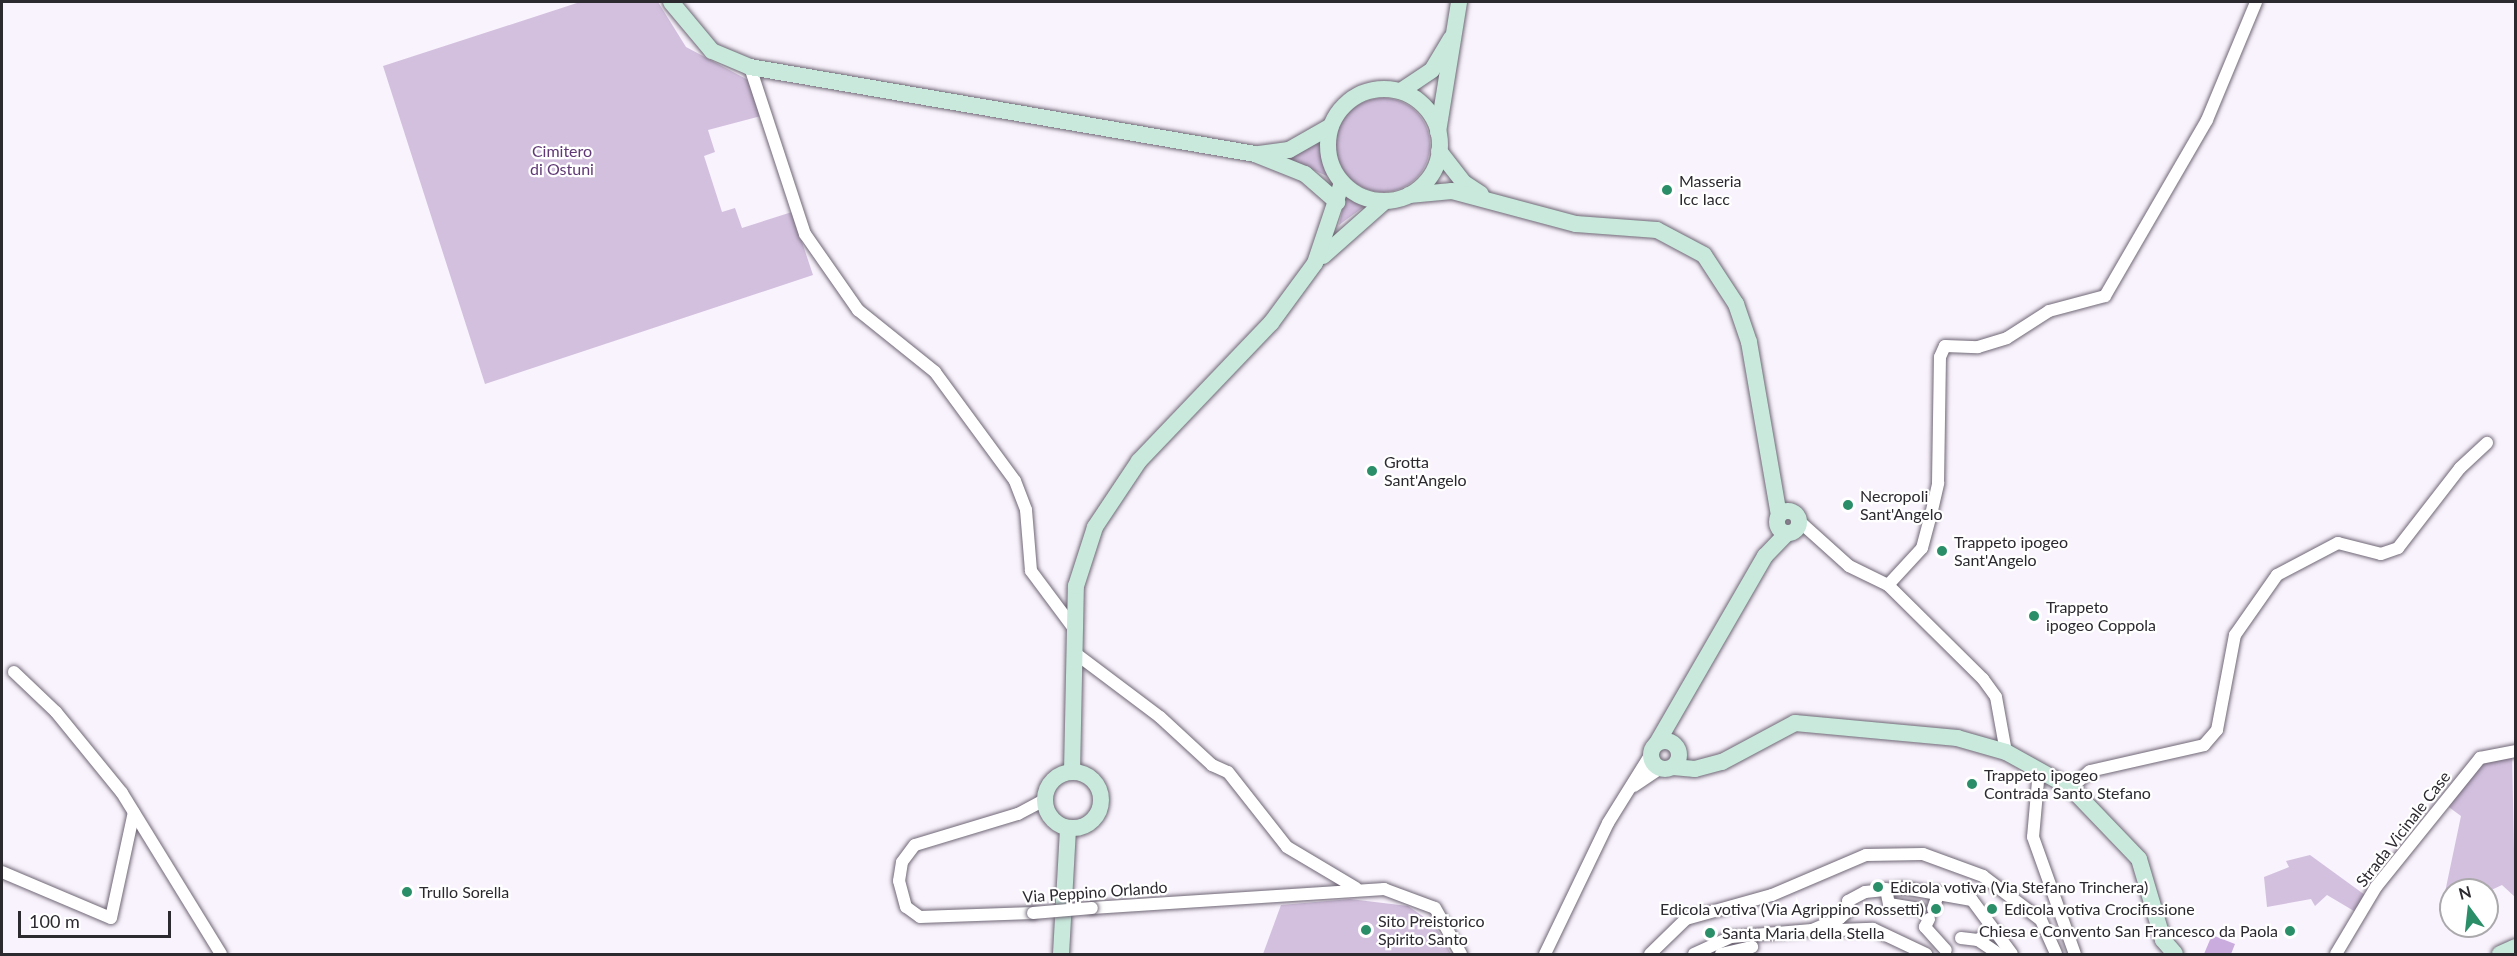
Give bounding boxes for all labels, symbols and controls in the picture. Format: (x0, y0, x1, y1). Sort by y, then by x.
park label: Cimitero di Ostuni (530, 141, 594, 179)
place label: Masseria Icc Iacc (1679, 171, 1741, 209)
marker: Masseria Icc Iacc (1660, 183, 1674, 197)
place label: Grotta Sant'Angelo (1384, 452, 1467, 490)
marker: Grotta Sant'Angelo (1365, 464, 1379, 478)
place label: Necropoli Sant'Angelo (1860, 486, 1943, 524)
marker: Necropoli Sant'Angelo (1841, 498, 1855, 512)
place label: Trappeto ipogeo Sant'Angelo (1954, 532, 2068, 570)
marker: Trappeto ipogeo Sant'Angelo (1935, 544, 1949, 558)
place label: Trappeto ipogeo Coppola (2046, 597, 2156, 635)
marker: Trappeto ipogeo Coppola (2027, 609, 2041, 623)
place label: Trappeto ipogeo Contrada Santo Stefano (1984, 765, 2151, 803)
street label: Strada Vicinale Case (2352, 767, 2454, 891)
marker: Trappeto ipogeo Contrada Santo Stefano (1965, 777, 1979, 791)
street label: Via Peppino Orlando (1022, 877, 1168, 907)
place label: Edicola votiva (Via Stefano Trinchera) (1890, 877, 2149, 897)
north arrow (2439, 878, 2499, 938)
marker: Edicola votiva (Via Stefano Trinchera) (1871, 880, 1885, 894)
text: N (2456, 881, 2473, 903)
place label: Trullo Sorella (419, 882, 509, 902)
marker: Trullo Sorella (400, 885, 414, 899)
scale bar (21, 899, 174, 937)
place label: Edicola votiva (Via Agrippino Rossetti) (1659, 899, 1924, 919)
place label: Edicola votiva Crocifissione (2004, 899, 2195, 919)
marker: Edicola votiva (Via Agrippino Rossetti) (1929, 902, 1943, 916)
marker: Edicola votiva Crocifissione (1985, 902, 1999, 916)
text: 100 m (29, 910, 80, 932)
place label: Sito Preistorico Spirito Santo (1378, 911, 1484, 949)
place label: Chiesa e Convento San Francesco da Paola (1979, 921, 2278, 941)
marker: Sito Preistorico Spirito Santo (1359, 923, 1373, 937)
place label: Santa Maria della Stella (1722, 923, 1884, 943)
marker: Chiesa e Convento San Francesco da Paola (2283, 924, 2297, 938)
marker: Santa Maria della Stella (1703, 926, 1717, 940)

